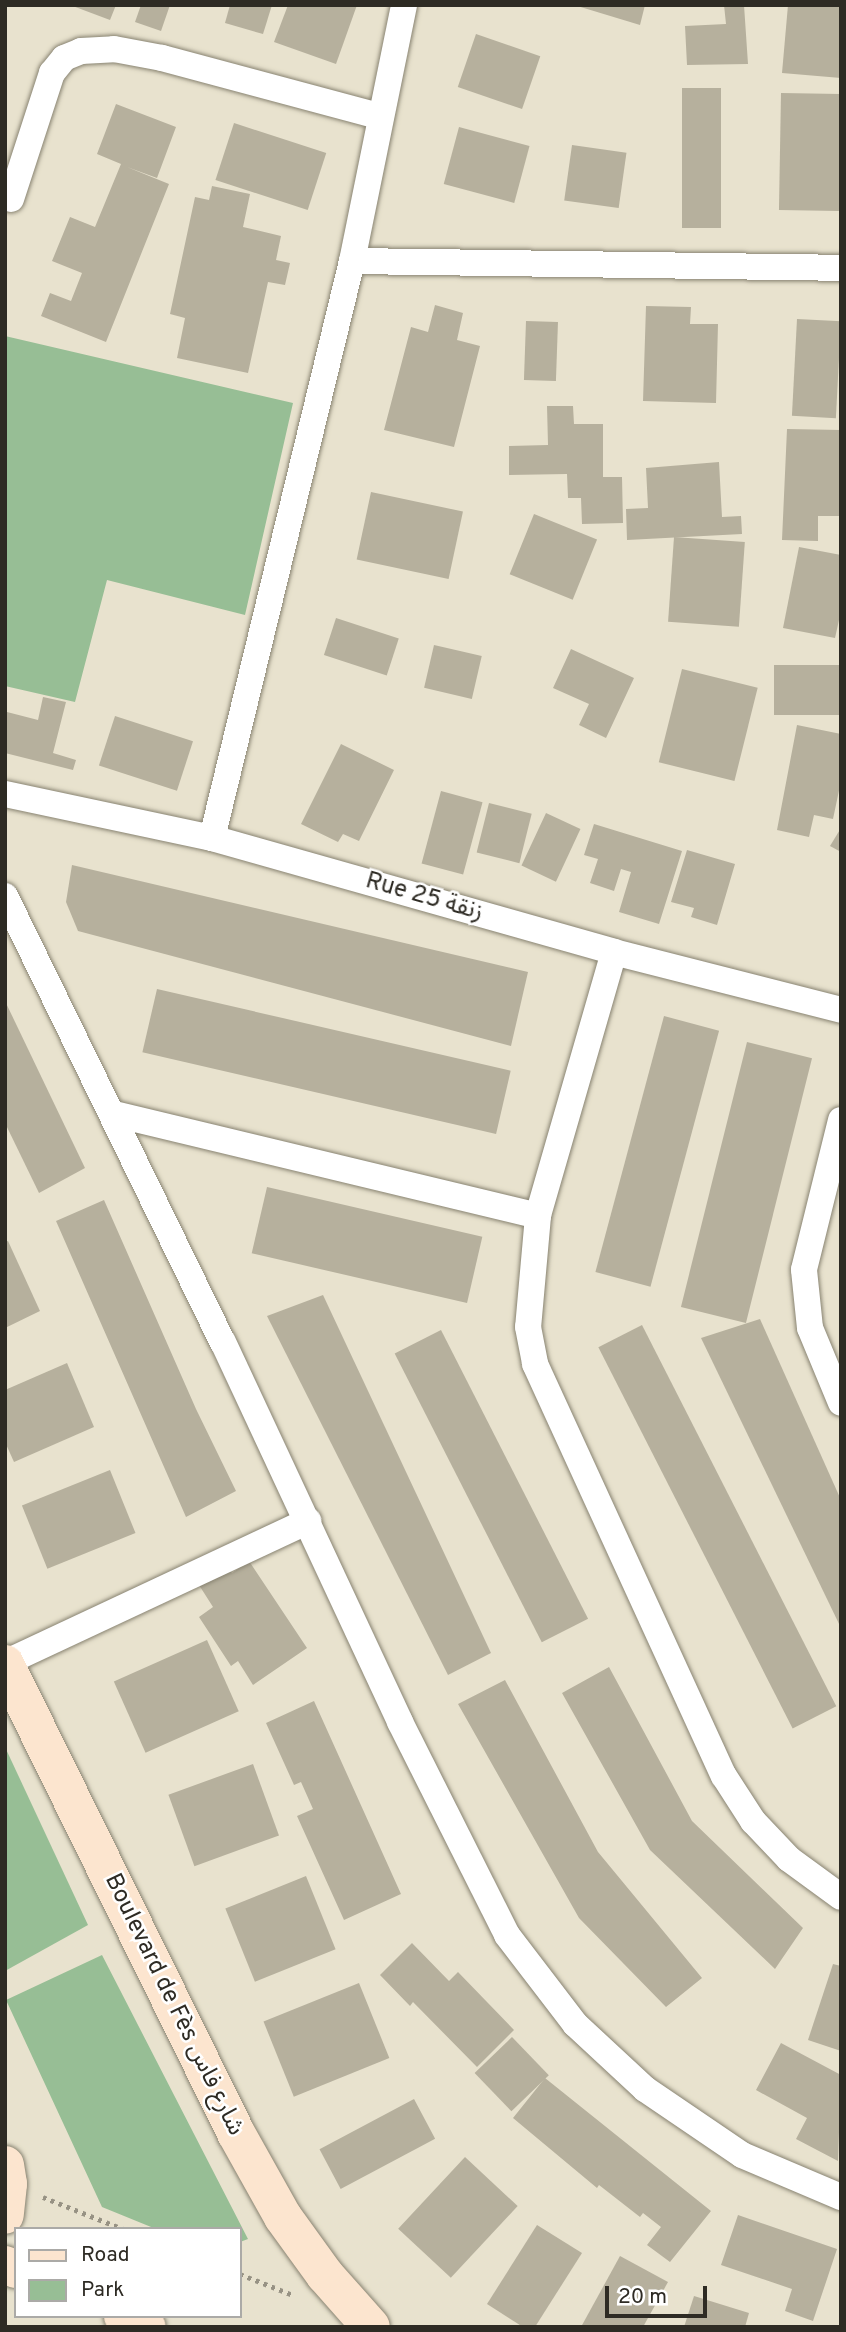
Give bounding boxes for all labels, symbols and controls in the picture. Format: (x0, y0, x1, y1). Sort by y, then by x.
street label: Rue 25 زنقة (362, 868, 486, 928)
street label: Boulevard de Fès شارع فاس (97, 1869, 249, 2141)
legend (14, 2227, 242, 2318)
text: Road (81, 2242, 130, 2269)
scale bar (608, 2272, 710, 2316)
text: Park (81, 2277, 124, 2304)
text: 20 m (618, 2284, 667, 2311)

